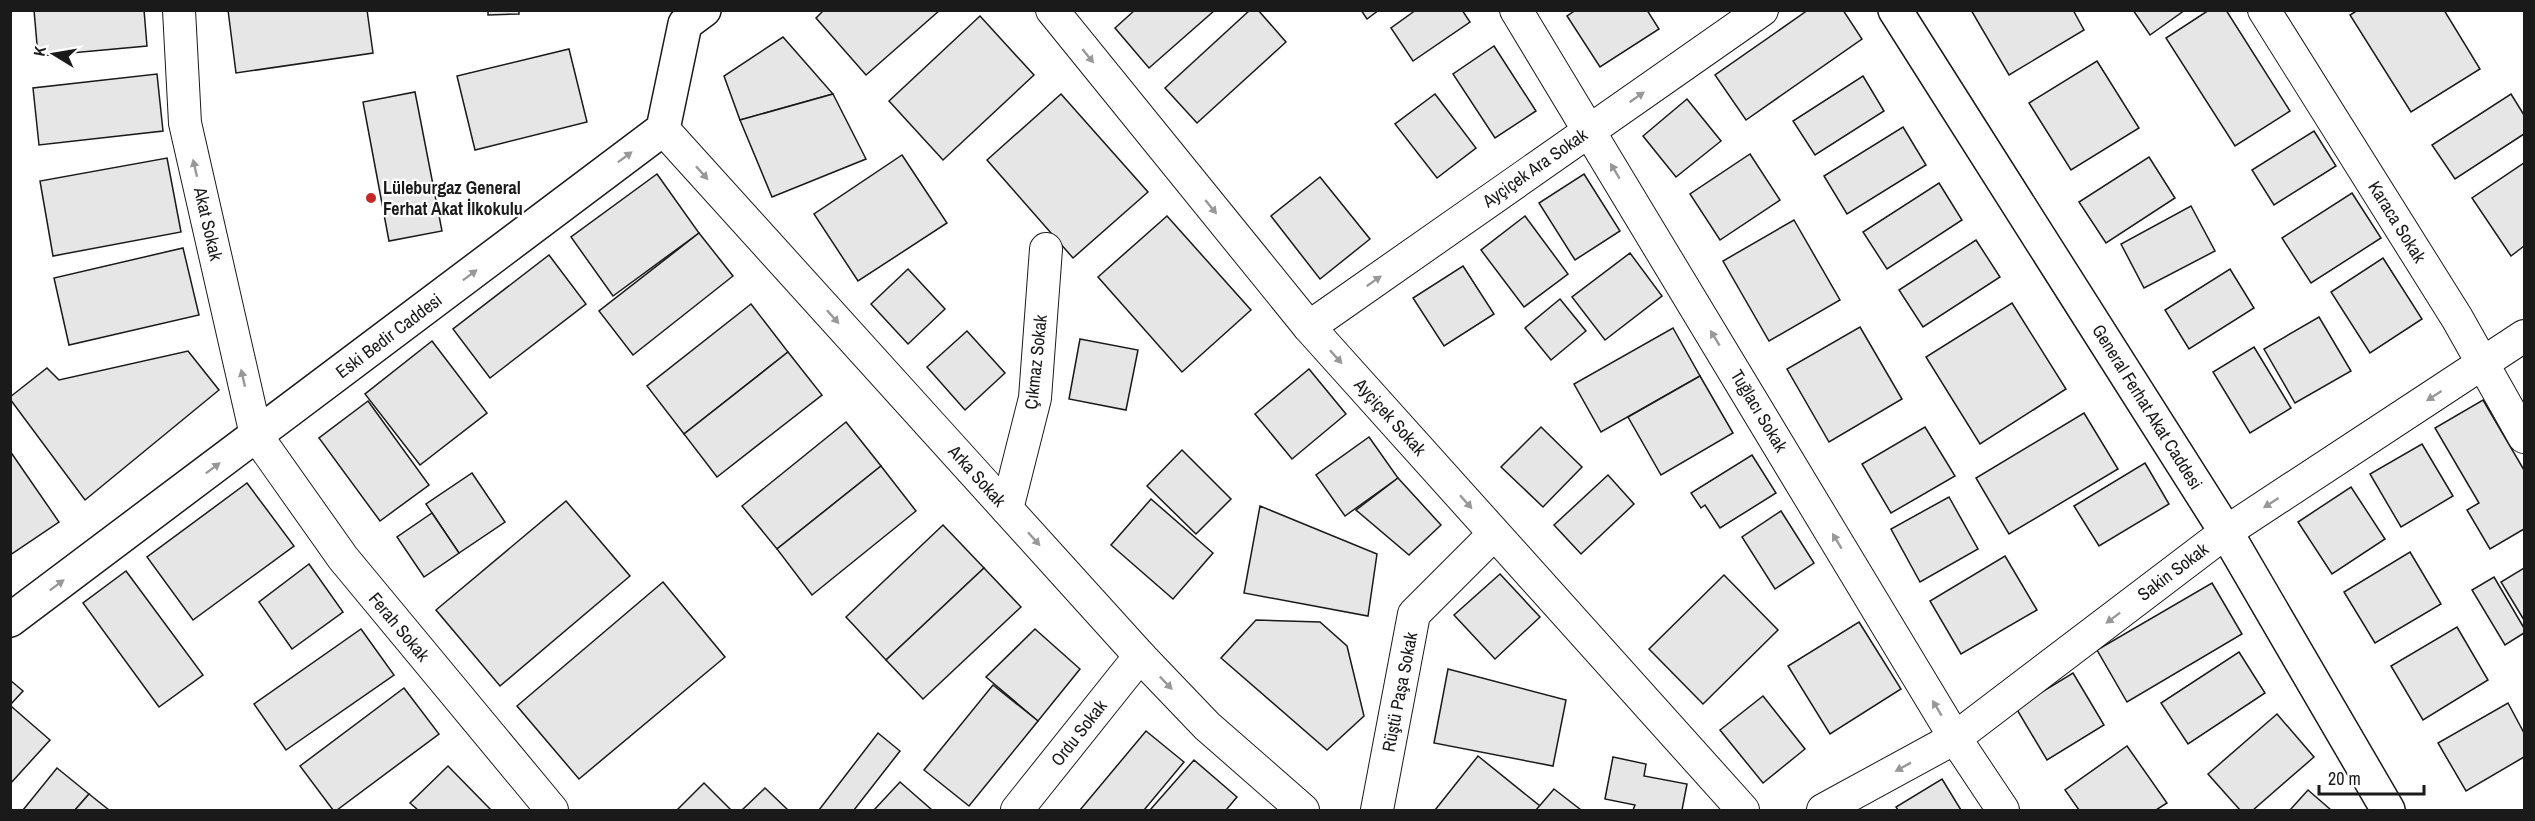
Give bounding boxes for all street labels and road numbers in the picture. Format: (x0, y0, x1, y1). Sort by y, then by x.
street label: Ayçiçek Ara Sokak (1476, 122, 1593, 214)
street label: Karaca Sokak (2362, 176, 2433, 268)
street label: Akat Sokak (188, 184, 229, 264)
street label: Eski Bedir Caddesi (330, 287, 447, 384)
street label: Çıkmaz Sokak (1018, 313, 1053, 411)
street label: General Ferhat Akat Caddesi (2086, 319, 2208, 494)
street label: Tuğlacı Sokak (1725, 365, 1794, 457)
street label: Ayçiçek Sokak (1348, 372, 1432, 461)
street label: Arka Sokak (942, 439, 1012, 513)
street label: Sakin Sokak (2132, 536, 2214, 607)
street label: Ferah Sokak (363, 587, 436, 667)
street label: Rüştü Paşa Sokak (1376, 629, 1423, 754)
street label: Ordu Sokak (1045, 694, 1113, 771)

